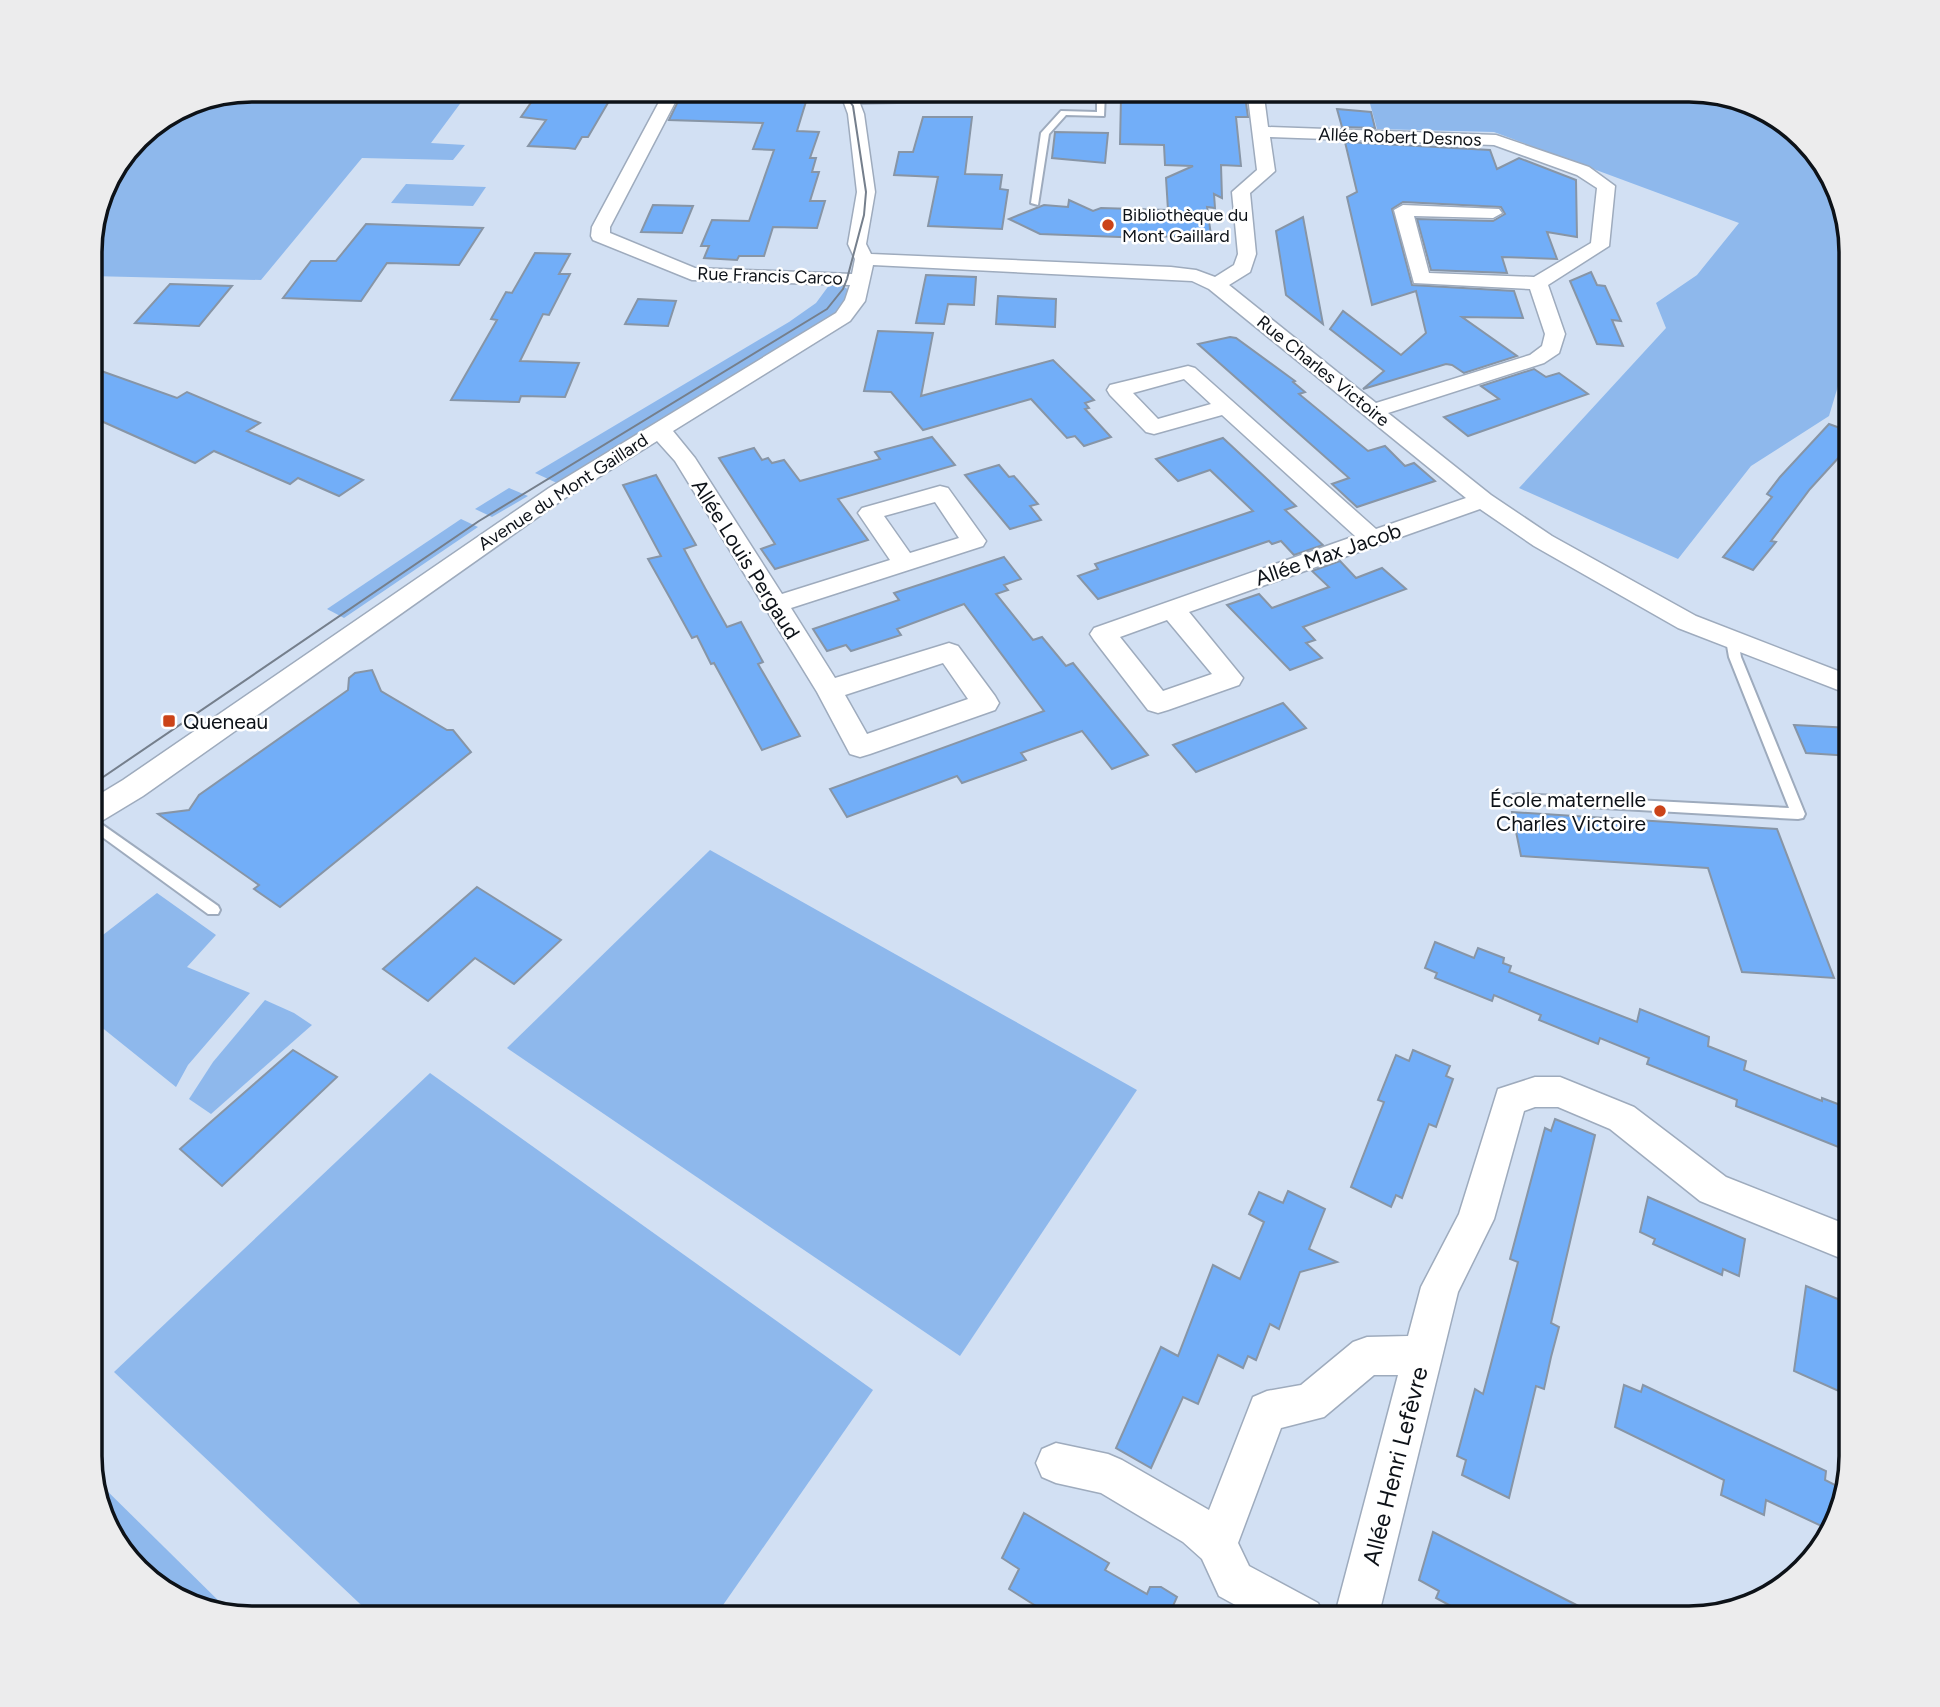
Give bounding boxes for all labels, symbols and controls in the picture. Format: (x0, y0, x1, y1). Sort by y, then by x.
street label: Allée Robert Desnos (1318, 123, 1482, 151)
place label: Bibliothèque du Mont Gaillard (1122, 204, 1248, 247)
marker: Bibliothèque du Mont Gaillard (1100, 217, 1116, 233)
street label: Rue Francis Carco (697, 262, 843, 290)
street label: Rue Charles Victoire (1252, 311, 1394, 431)
street label: Avenue du Mont Gaillard (474, 429, 652, 555)
street label: Allée Louis Pergaud (687, 474, 805, 644)
street label: Allée Max Jacob (1252, 517, 1404, 591)
place label: Queneau (183, 709, 268, 734)
marker: Queneau (161, 713, 177, 729)
place label: École maternelle Charles Victoire (1490, 787, 1646, 836)
marker: École maternelle Charles Victoire (1652, 803, 1668, 819)
street label: Allée Henri Lefèvre (1356, 1364, 1434, 1568)

